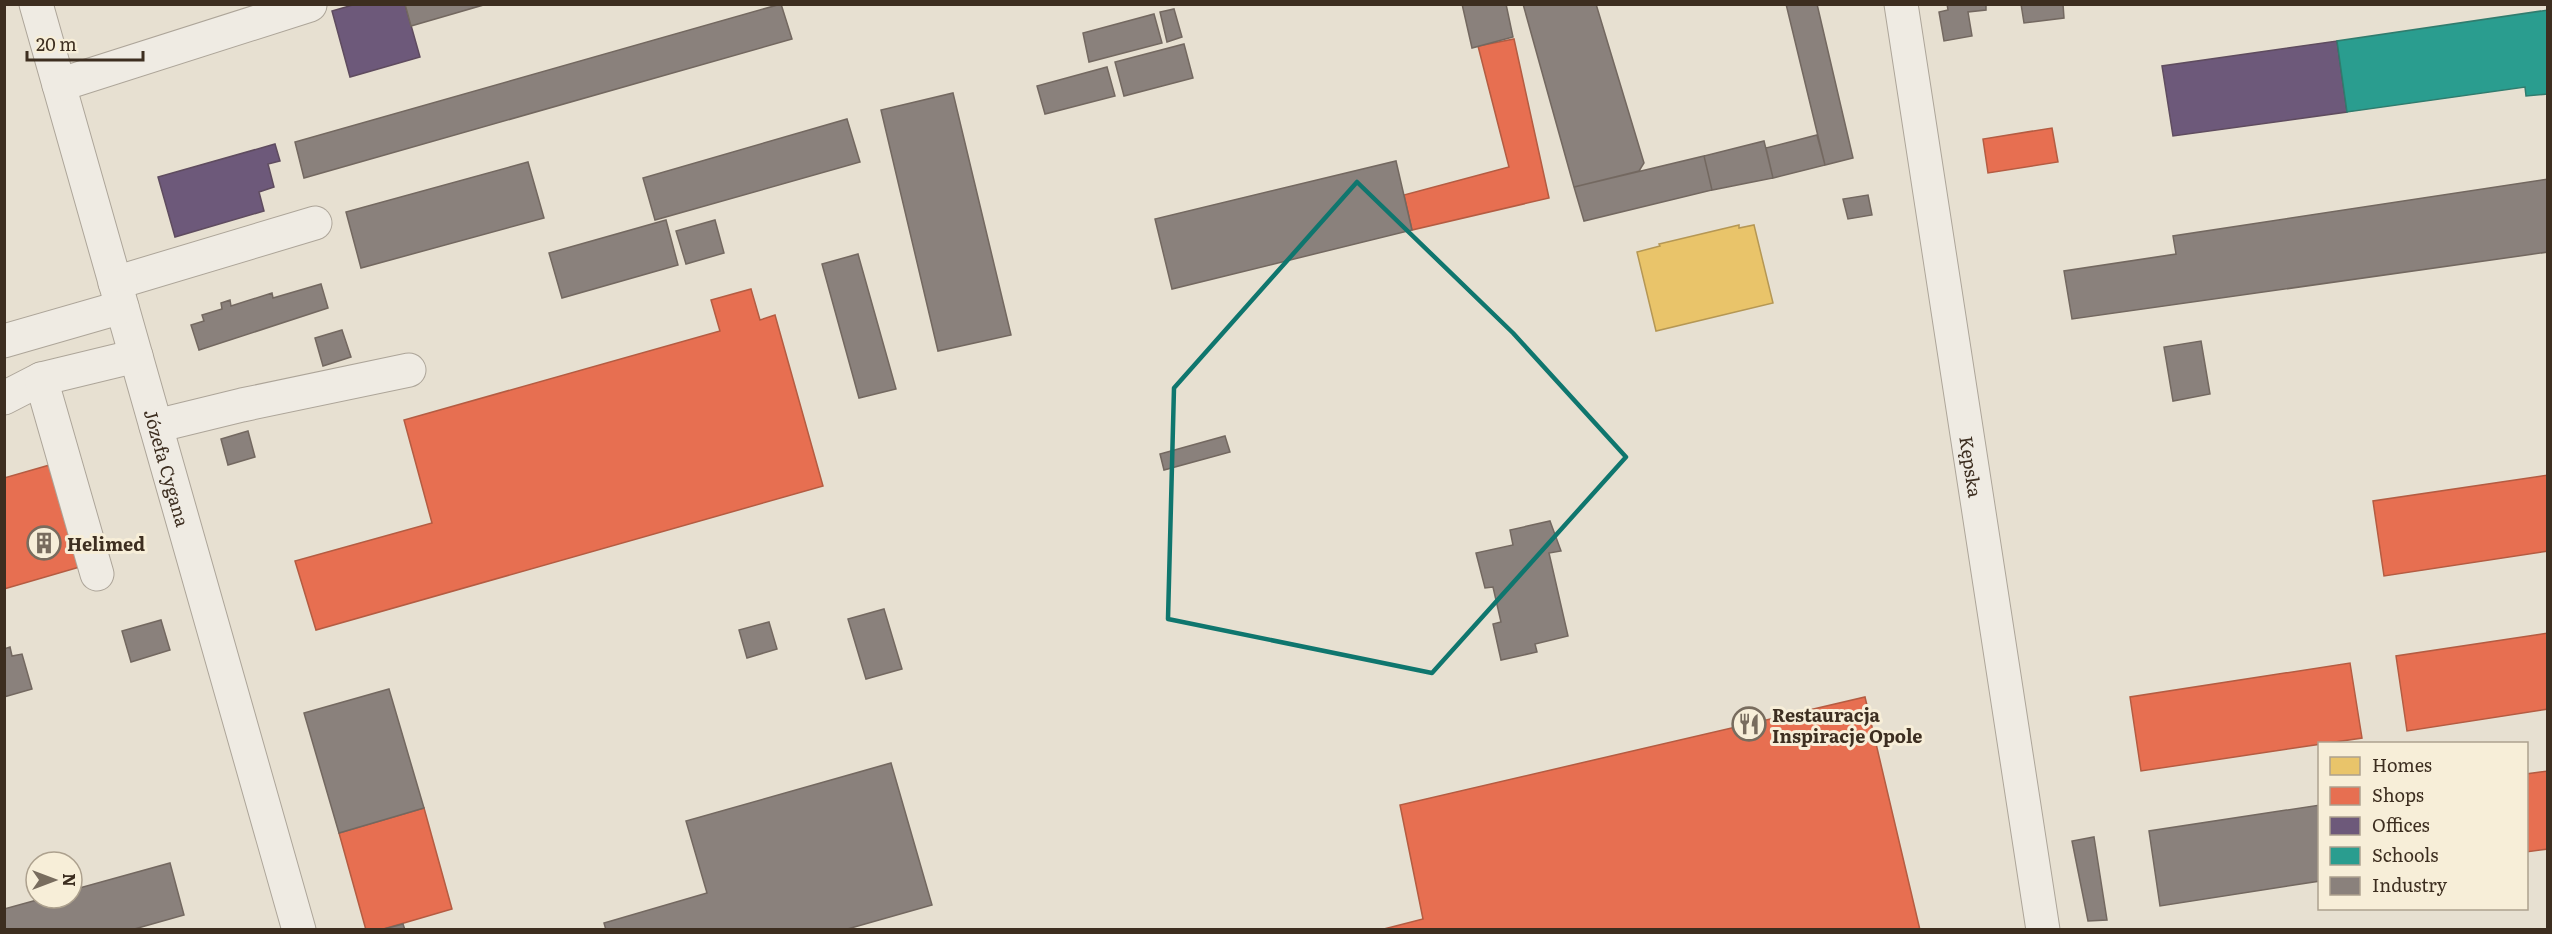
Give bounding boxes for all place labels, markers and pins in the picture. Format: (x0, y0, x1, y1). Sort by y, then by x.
building icon: Helimed (26, 525, 62, 561)
place label: Helimed (67, 530, 145, 557)
place label: Restauracja Inspiracje Opole (1772, 701, 1923, 749)
restaurant icon: Restauracja Inspiracje Opole (1731, 706, 1767, 742)

